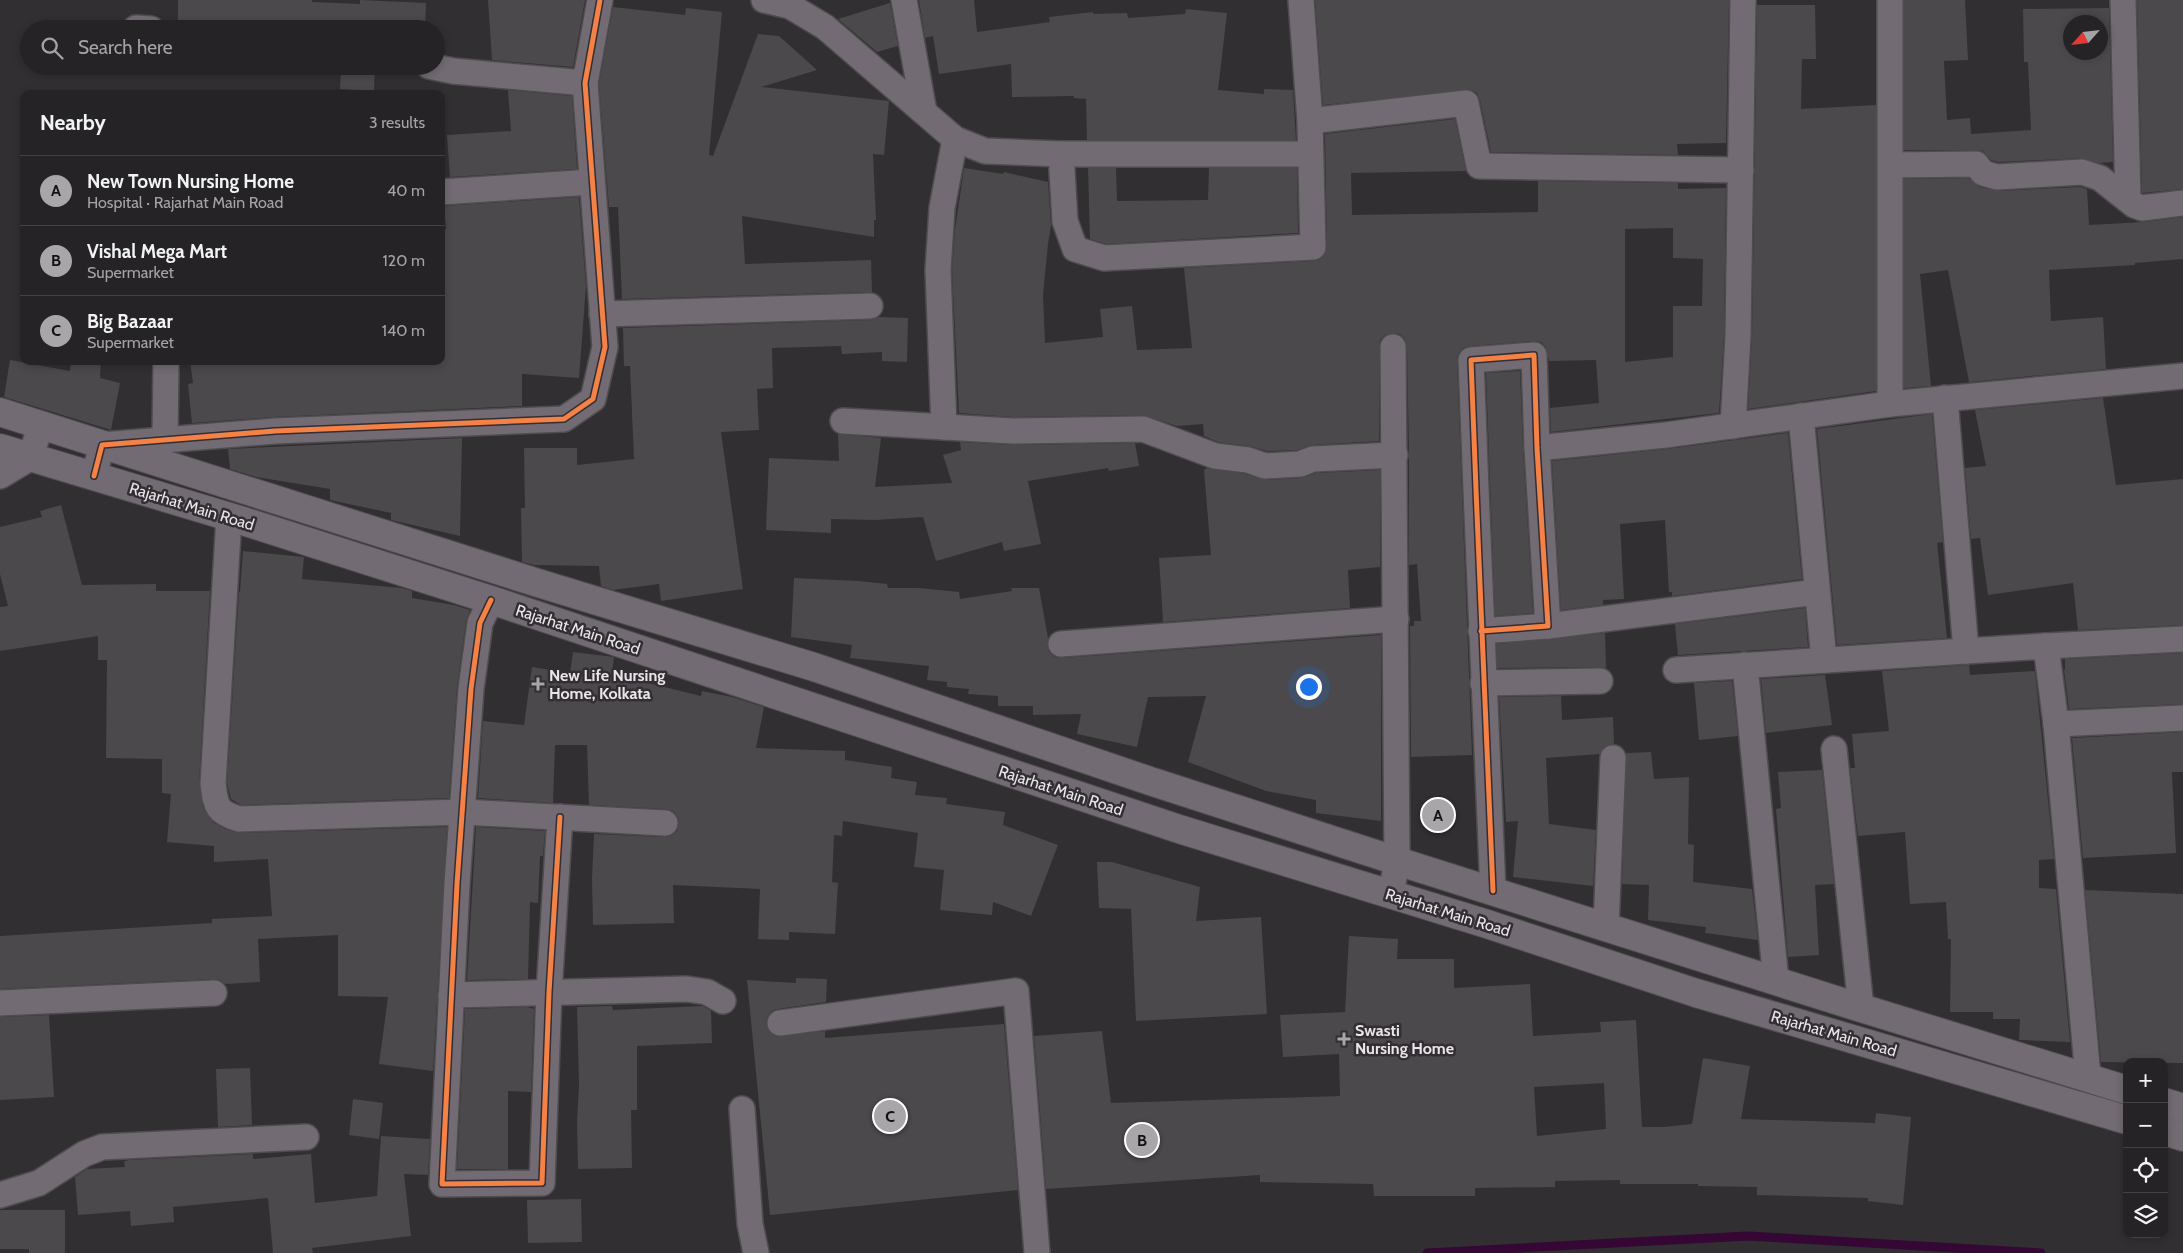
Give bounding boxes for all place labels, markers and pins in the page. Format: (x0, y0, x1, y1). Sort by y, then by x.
place label: New Life Nursing Home, Kolkata (549, 666, 665, 703)
marker: New Life Nursing Home, Kolkata (531, 677, 545, 691)
pin: A (1422, 796, 1454, 834)
place label: Swasti Nursing Home (1355, 1021, 1454, 1058)
marker: Swasti Nursing Home (1337, 1032, 1351, 1046)
pin: C (874, 1097, 906, 1135)
pin: B (1126, 1121, 1158, 1159)

